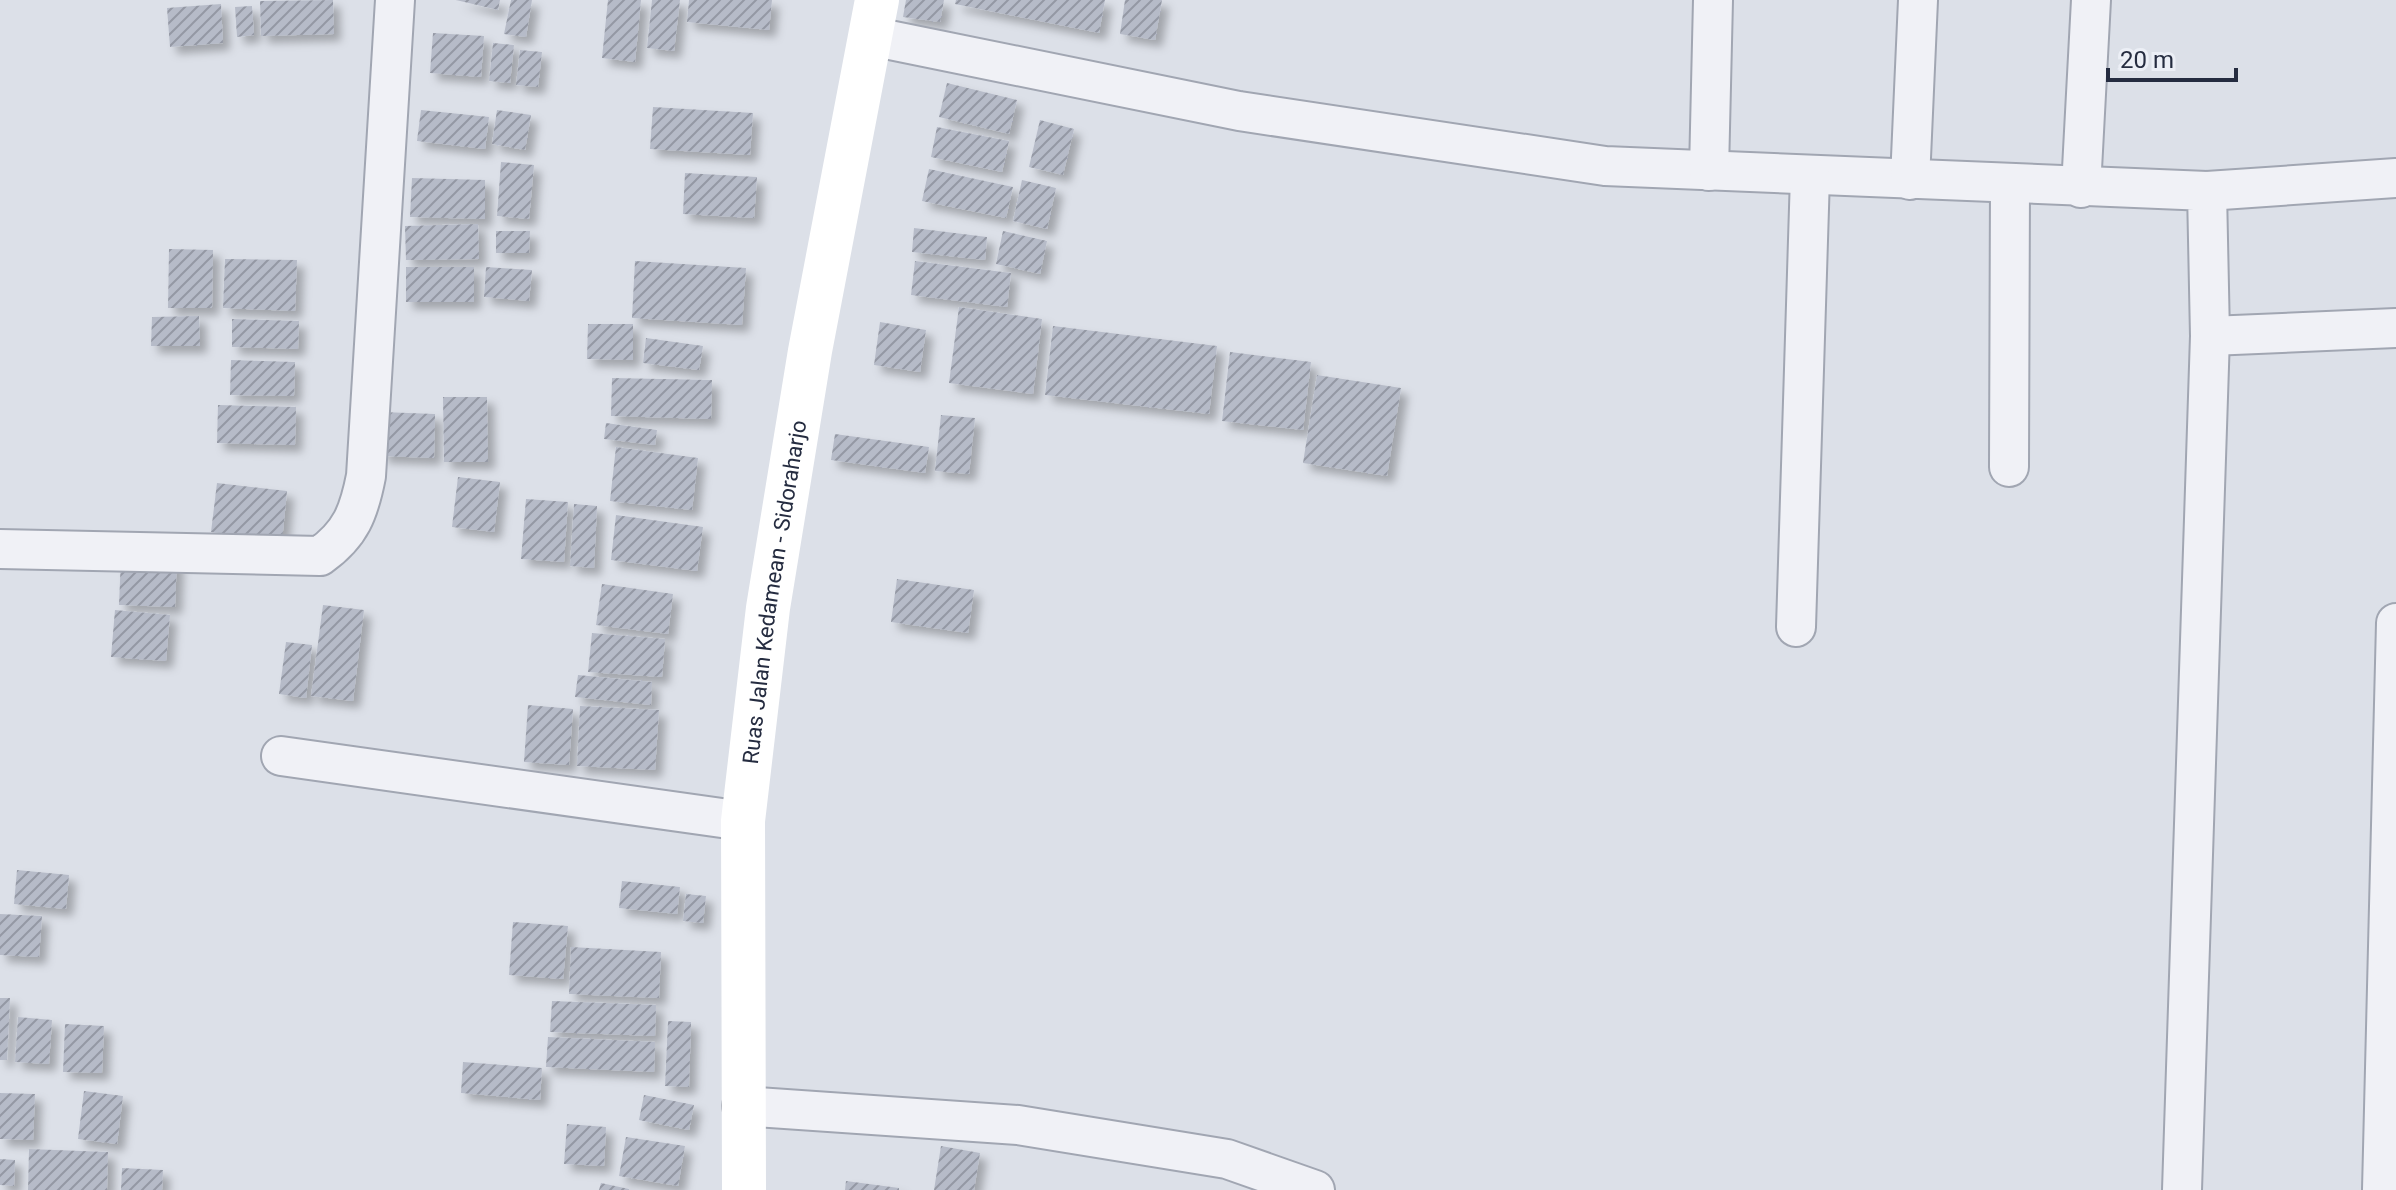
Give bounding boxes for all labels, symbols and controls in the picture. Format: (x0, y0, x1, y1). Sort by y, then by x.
scale bar (2108, 32, 2236, 82)
text: 20 m (2120, 46, 2174, 74)
street label: Ruas Jalan Kedamean - Sidoraharjo (737, 418, 811, 765)

